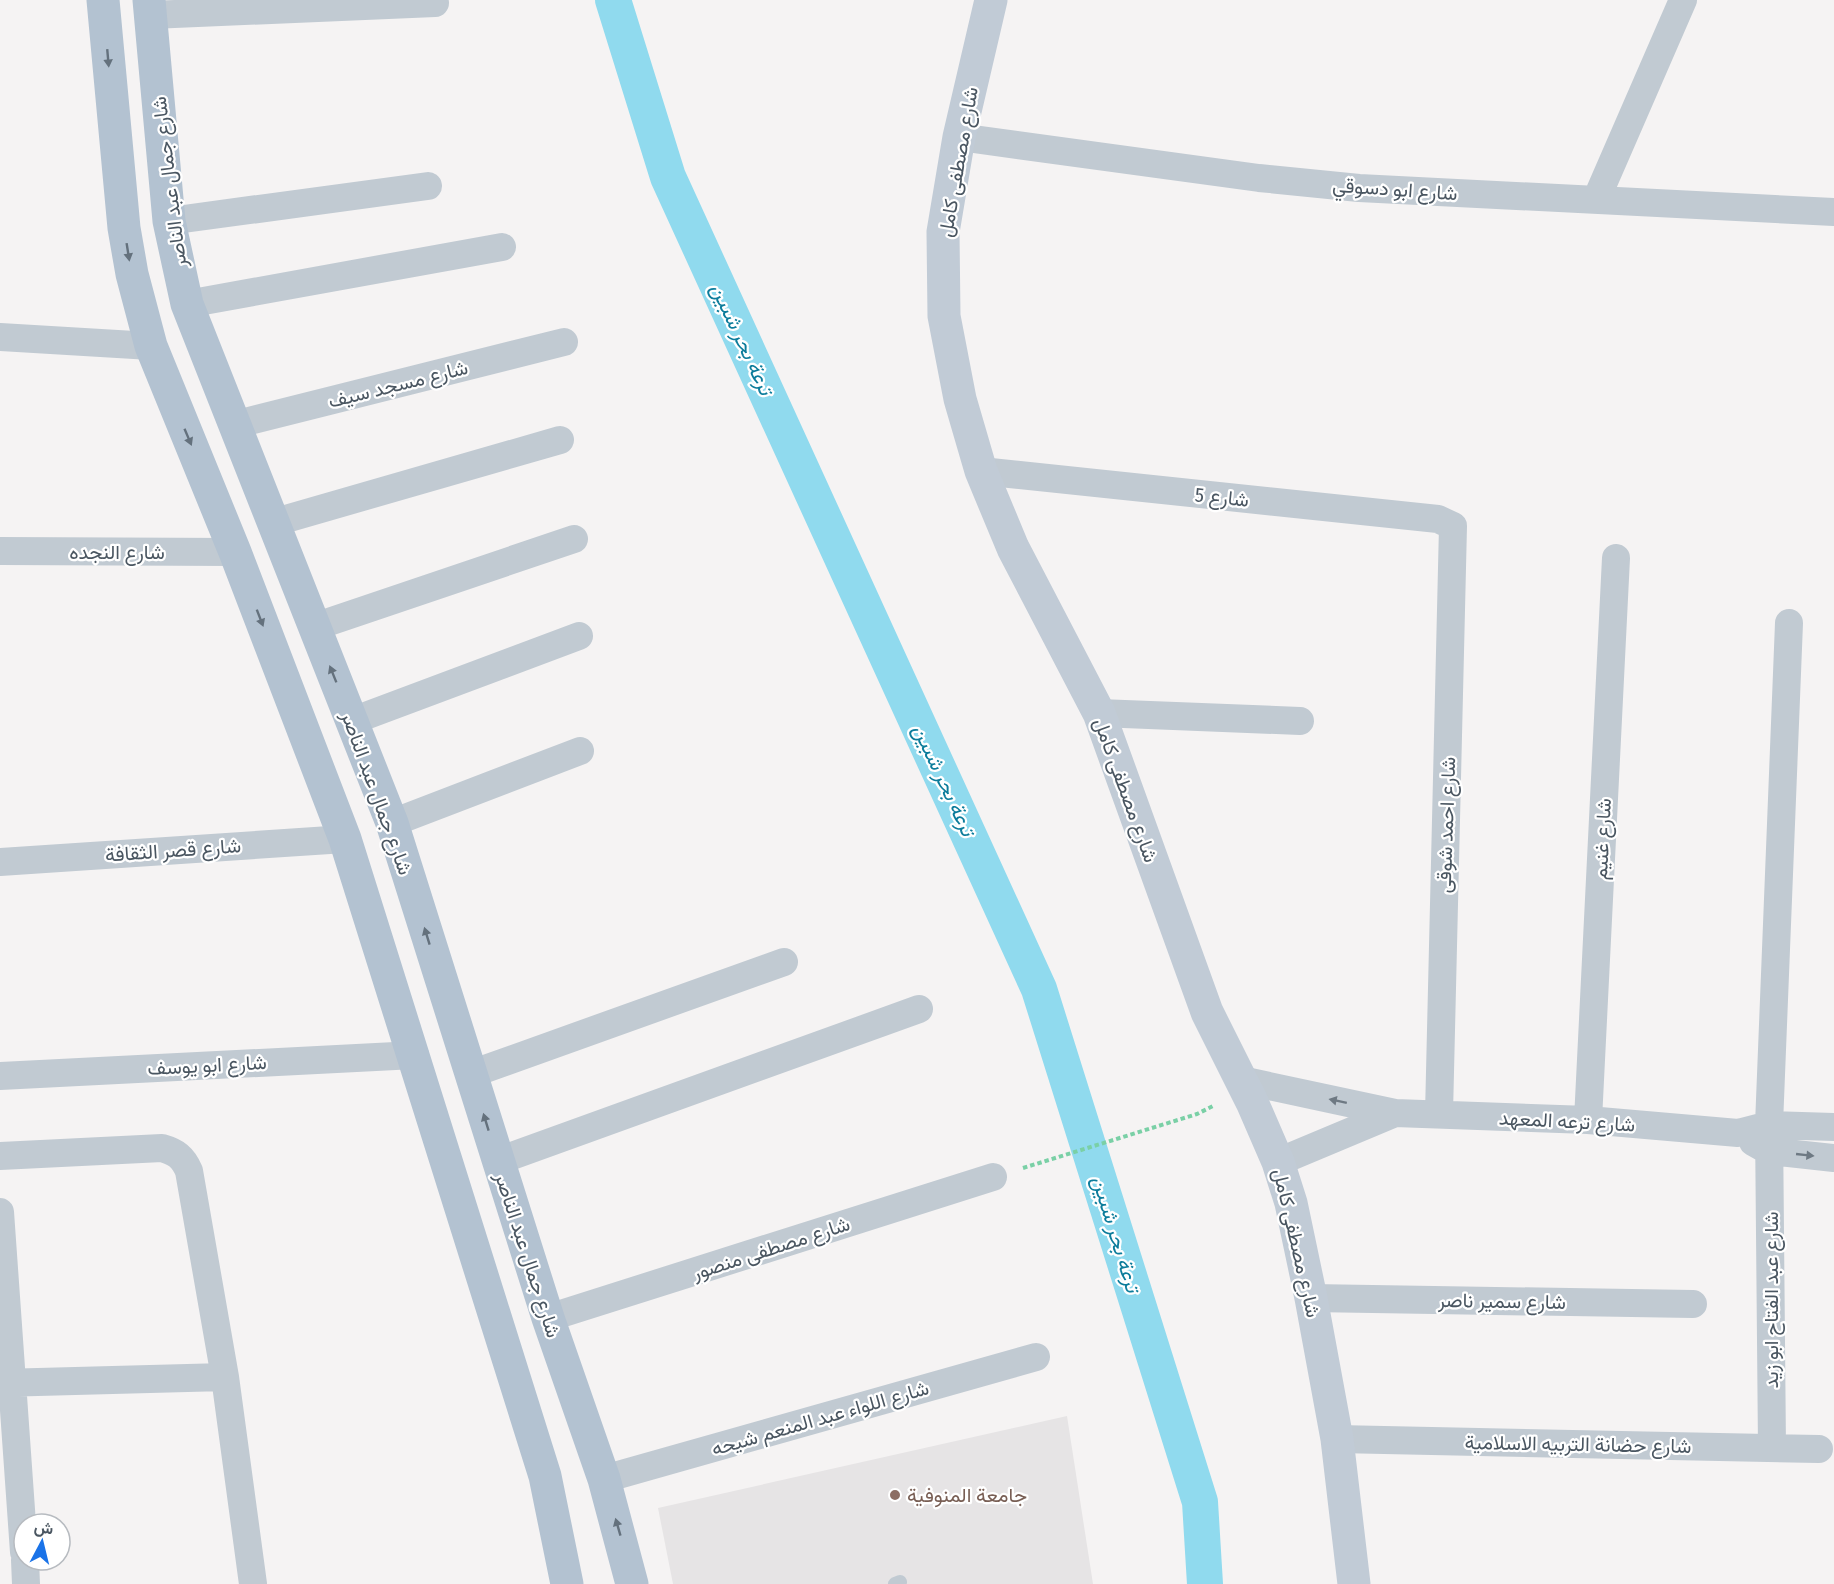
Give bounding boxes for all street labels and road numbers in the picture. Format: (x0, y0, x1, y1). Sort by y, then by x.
street label: شارع مصطفى كامل (933, 85, 985, 239)
street label: شارع جمال عبد الناصر (147, 95, 194, 270)
street label: شارع ابو دسوقي (1331, 173, 1458, 210)
street label: شارع مسجد سيف (326, 355, 471, 415)
street label: شارع 5 (1194, 482, 1250, 514)
street label: شارع النجده (69, 540, 165, 566)
street label: شارع جمال عبد الناصر (334, 707, 418, 879)
street label: شارع مصطفى كامل (1087, 714, 1163, 866)
street label: شارع احمد شوقى (1432, 756, 1462, 894)
street label: شارع غنيم (1588, 797, 1618, 881)
street label: شارع قصر الثقافة (104, 833, 242, 869)
street label: شارع ابو يوسف (147, 1050, 267, 1082)
street label: شارع ترعه المعهد (1498, 1105, 1636, 1139)
street label: شارع مصطفى كامل (1266, 1166, 1326, 1320)
street label: شارع جمال عبد الناصر (488, 1169, 566, 1341)
street label: شارع مصطفى منصور (688, 1211, 853, 1287)
street label: شارع عبد الفتاح ابو زيد (1759, 1212, 1785, 1388)
street label: شارع سمير ناصر (1437, 1288, 1566, 1316)
street label: شارع اللواء عبد المنعم شيحه (708, 1375, 932, 1462)
street label: شارع حضانة التربيه الاسلامية (1464, 1430, 1692, 1460)

